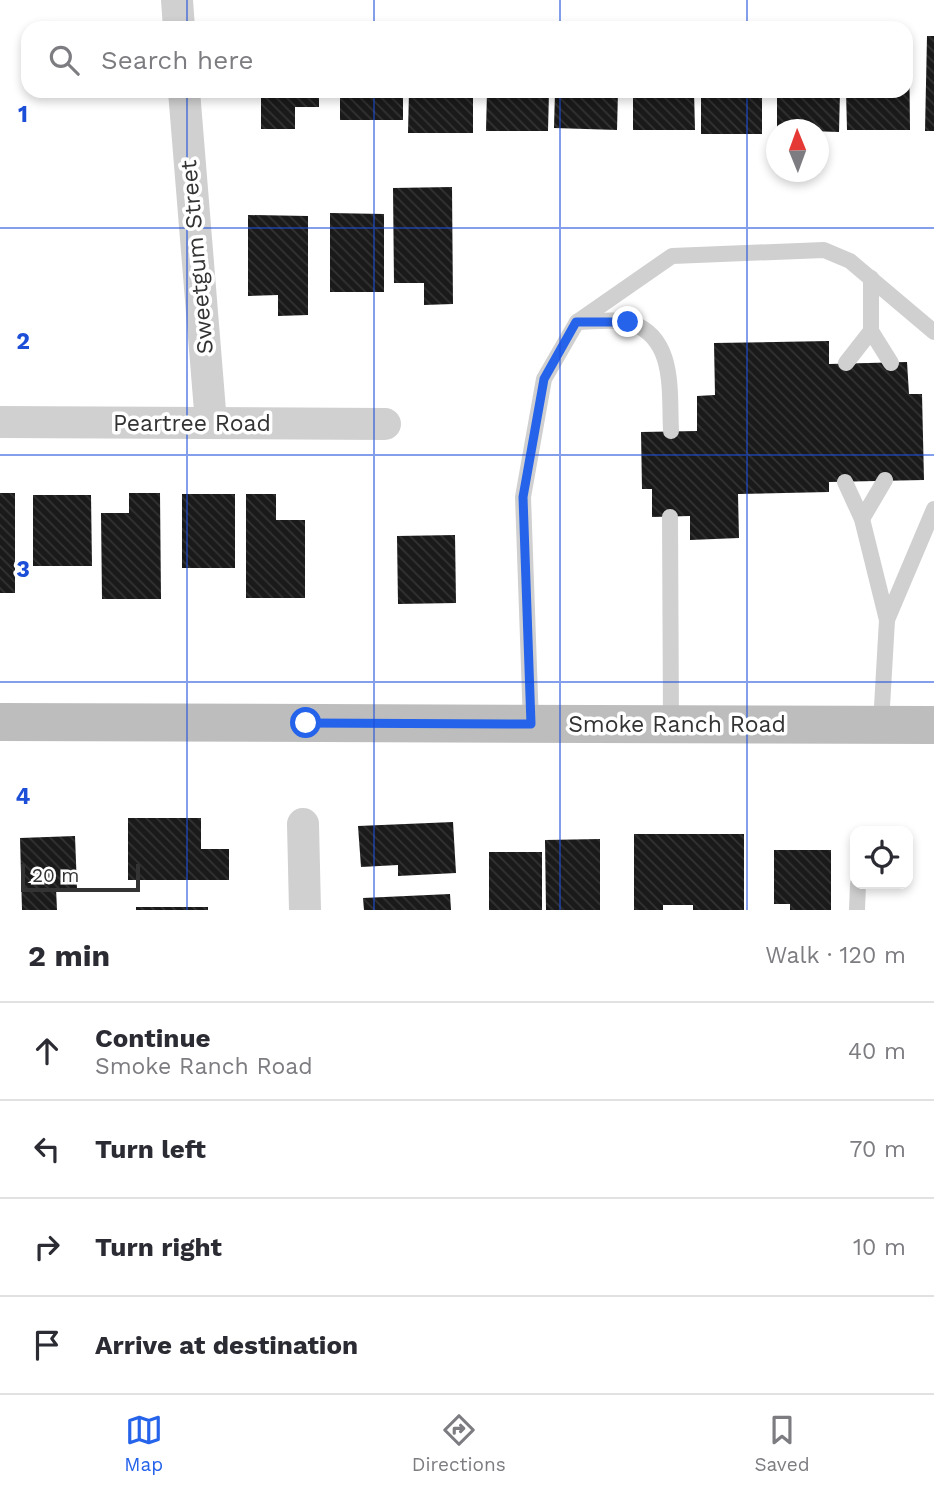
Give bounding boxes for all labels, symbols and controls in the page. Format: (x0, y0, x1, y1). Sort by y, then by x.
search box (21, 21, 913, 98)
icon: search (45, 41, 83, 79)
text: Search here (101, 45, 253, 75)
text: 1 (18, 101, 28, 128)
north arrow (766, 119, 829, 182)
street label: Sweetgum Street (175, 158, 219, 355)
route end (612, 306, 643, 337)
text: 2 (16, 328, 30, 355)
street label: Peartree Road (113, 410, 271, 437)
text: 3 (16, 556, 30, 583)
route start (290, 707, 321, 738)
street label: Smoke Ranch Road (568, 711, 786, 738)
text: 4 (16, 783, 31, 810)
map controls (850, 826, 913, 889)
button: locate (850, 826, 913, 889)
scale bar (21, 861, 140, 893)
text: 20 m (32, 864, 79, 887)
text: 2 min (28, 938, 110, 973)
text: Walk · 120 m (765, 942, 906, 969)
text: Continue (95, 1023, 211, 1053)
icon: ahead (28, 1032, 66, 1070)
text: 40 m (848, 1038, 906, 1065)
text: Smoke Ranch Road (95, 1053, 313, 1080)
icon: left (28, 1130, 66, 1168)
text: Turn left (95, 1134, 206, 1164)
text: 70 m (849, 1136, 906, 1163)
icon: right (28, 1228, 66, 1266)
text: Turn right (95, 1232, 222, 1262)
text: 10 m (853, 1234, 906, 1261)
icon: arrive (28, 1326, 66, 1364)
text: Arrive at destination (95, 1330, 358, 1360)
tab: Map (124, 1411, 163, 1476)
tab: Directions (412, 1411, 506, 1476)
tab: Saved (754, 1411, 810, 1476)

